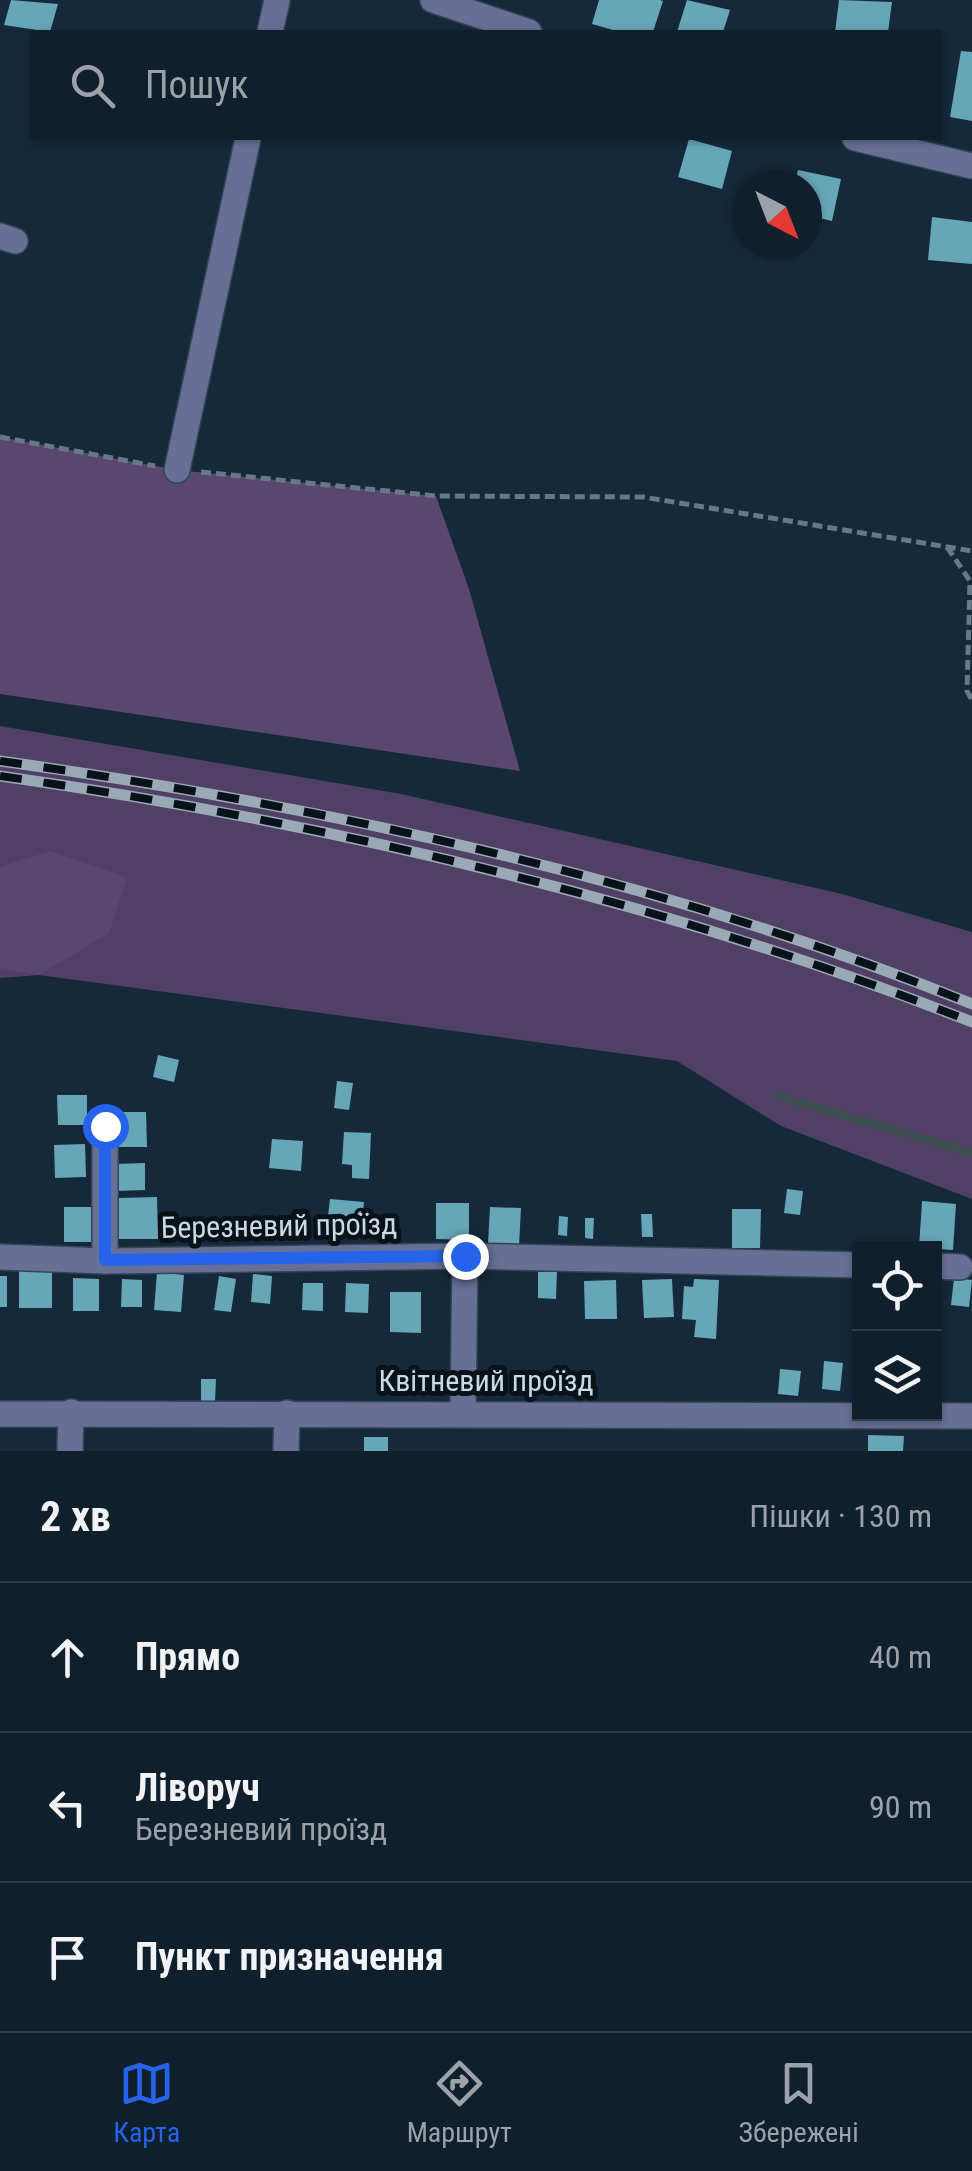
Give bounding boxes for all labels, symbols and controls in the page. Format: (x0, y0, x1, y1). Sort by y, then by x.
search box (30, 30, 942, 140)
icon: search (65, 58, 120, 113)
text: Пошук (145, 63, 249, 107)
north arrow (732, 170, 822, 260)
route start (83, 1104, 129, 1150)
street label: Березневий проїзд (161, 1206, 397, 1245)
route end (443, 1234, 489, 1280)
map controls (852, 1241, 942, 1421)
button: locate (852, 1241, 942, 1331)
button: layers (852, 1331, 942, 1421)
street label: Квітневий проїзд (378, 1363, 594, 1398)
text: 2 хв (40, 1492, 111, 1541)
text: Пішки · 130 m (749, 1497, 932, 1535)
icon: ahead (40, 1630, 95, 1685)
text: Прямо (135, 1635, 240, 1679)
text: 40 m (869, 1638, 932, 1676)
text: Ліворуч (135, 1766, 260, 1810)
icon: left (40, 1780, 95, 1835)
text: 90 m (869, 1788, 932, 1826)
text: Березневий проїзд (135, 1810, 387, 1848)
icon: arrive (40, 1930, 95, 1985)
text: Пункт призначення (135, 1935, 444, 1979)
tab: Карта (113, 2056, 180, 2149)
tab: Маршрут (407, 2056, 512, 2149)
tab: Збережені (739, 2056, 859, 2149)

